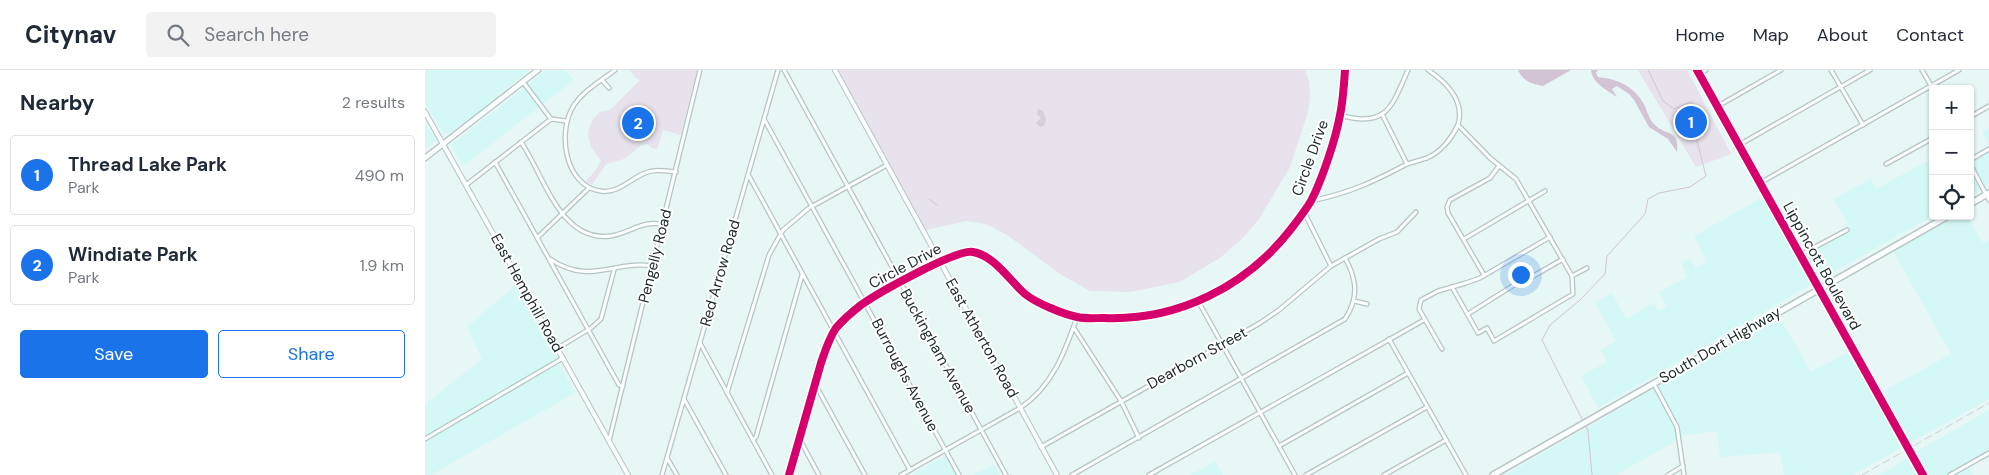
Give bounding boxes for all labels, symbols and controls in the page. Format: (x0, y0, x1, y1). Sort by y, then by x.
search box (146, 12, 496, 57)
text: Citynav (25, 19, 116, 50)
icon: search (164, 21, 192, 49)
text: Search here (204, 22, 309, 47)
text: Home (1675, 23, 1725, 47)
text: Map (1753, 23, 1789, 47)
text: About (1817, 23, 1868, 47)
text: Contact (1896, 23, 1964, 47)
map controls (1929, 85, 1974, 220)
button: + (1929, 85, 1974, 130)
text: Nearby (20, 89, 94, 117)
text: 2 results (342, 92, 405, 113)
pin: 1 (1675, 103, 1707, 141)
pin: 2 (622, 104, 654, 142)
street label: Circle Drive (1287, 117, 1333, 199)
button: − (1929, 130, 1974, 175)
text: Thread Lake Park (68, 152, 227, 177)
text: 1 (34, 165, 40, 186)
text: 490 m (355, 165, 404, 186)
button: locate (1929, 175, 1974, 220)
text: Park (68, 177, 100, 198)
street label: Lippincott Boulevard (1778, 198, 1866, 334)
street label: Pengelly Road (634, 207, 676, 305)
street label: Red Arrow Road (695, 217, 745, 329)
street label: East Hemphill Road (486, 230, 568, 356)
street label: Circle Drive (865, 238, 945, 294)
text: Windiate Park (68, 242, 198, 267)
text: 2 (32, 255, 42, 276)
text: 1.9 km (360, 255, 404, 276)
your location (1508, 262, 1534, 288)
text: Park (68, 267, 100, 288)
street label: East Atherton Road (941, 275, 1023, 401)
street label: Buckingham Avenue (895, 285, 981, 417)
street label: South Dort Highway (1655, 302, 1785, 388)
street label: Burroughs Avenue (867, 315, 943, 435)
street label: Dearborn Street (1143, 322, 1251, 394)
button: Save (20, 330, 208, 378)
button: Share (218, 330, 405, 378)

